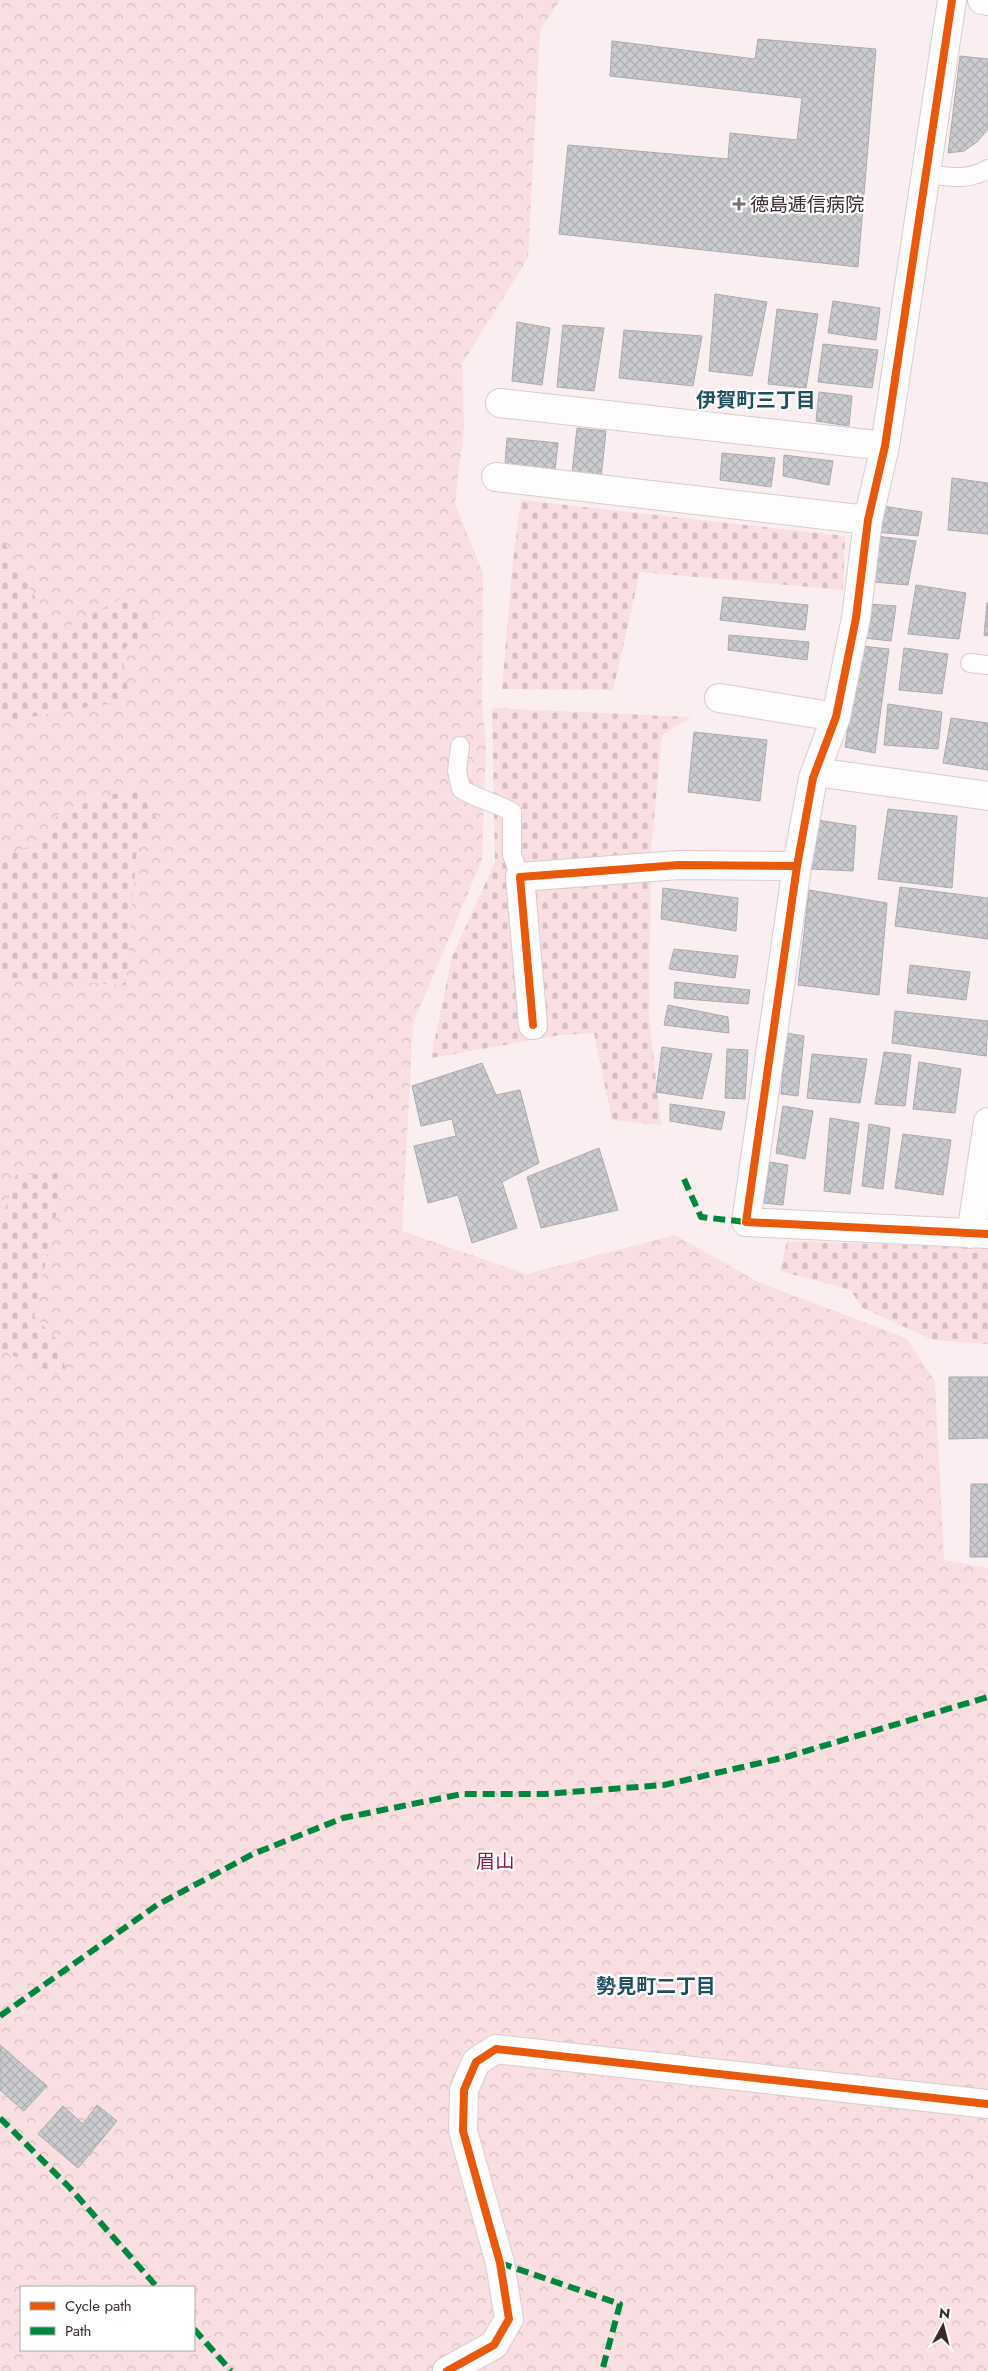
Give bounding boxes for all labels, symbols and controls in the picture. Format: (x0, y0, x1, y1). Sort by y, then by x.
place label: 徳島逓信病院 (750, 191, 864, 218)
marker: 徳島逓信病院 (732, 197, 746, 211)
district label: 伊賀町三丁目 (696, 386, 816, 415)
park label: 眉山 (476, 1848, 514, 1875)
district label: 勢見町二丁目 (596, 1972, 716, 2001)
legend (20, 2286, 195, 2351)
text: Cycle path (65, 2295, 132, 2317)
north arrow (918, 2301, 968, 2351)
text: N (938, 2302, 951, 2324)
text: Path (65, 2320, 91, 2342)

